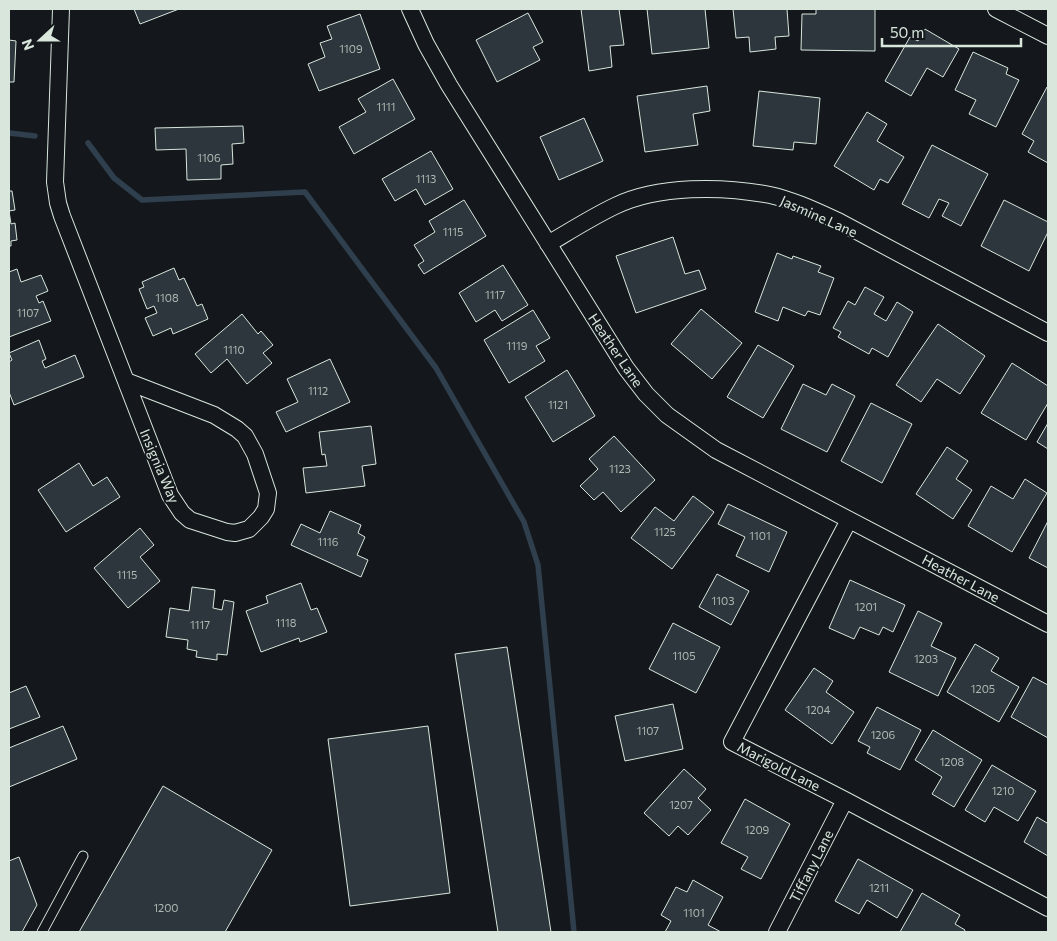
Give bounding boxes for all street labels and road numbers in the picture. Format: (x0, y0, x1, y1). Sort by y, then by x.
street label: Jasmine Lane (778, 191, 860, 241)
street label: Heather Lane (585, 310, 647, 390)
street label: Insignia Way (137, 426, 183, 506)
street label: Heather Lane (919, 550, 1003, 606)
street label: Marigold Lane (735, 738, 823, 794)
street label: Tiffany Lane (785, 827, 837, 905)

